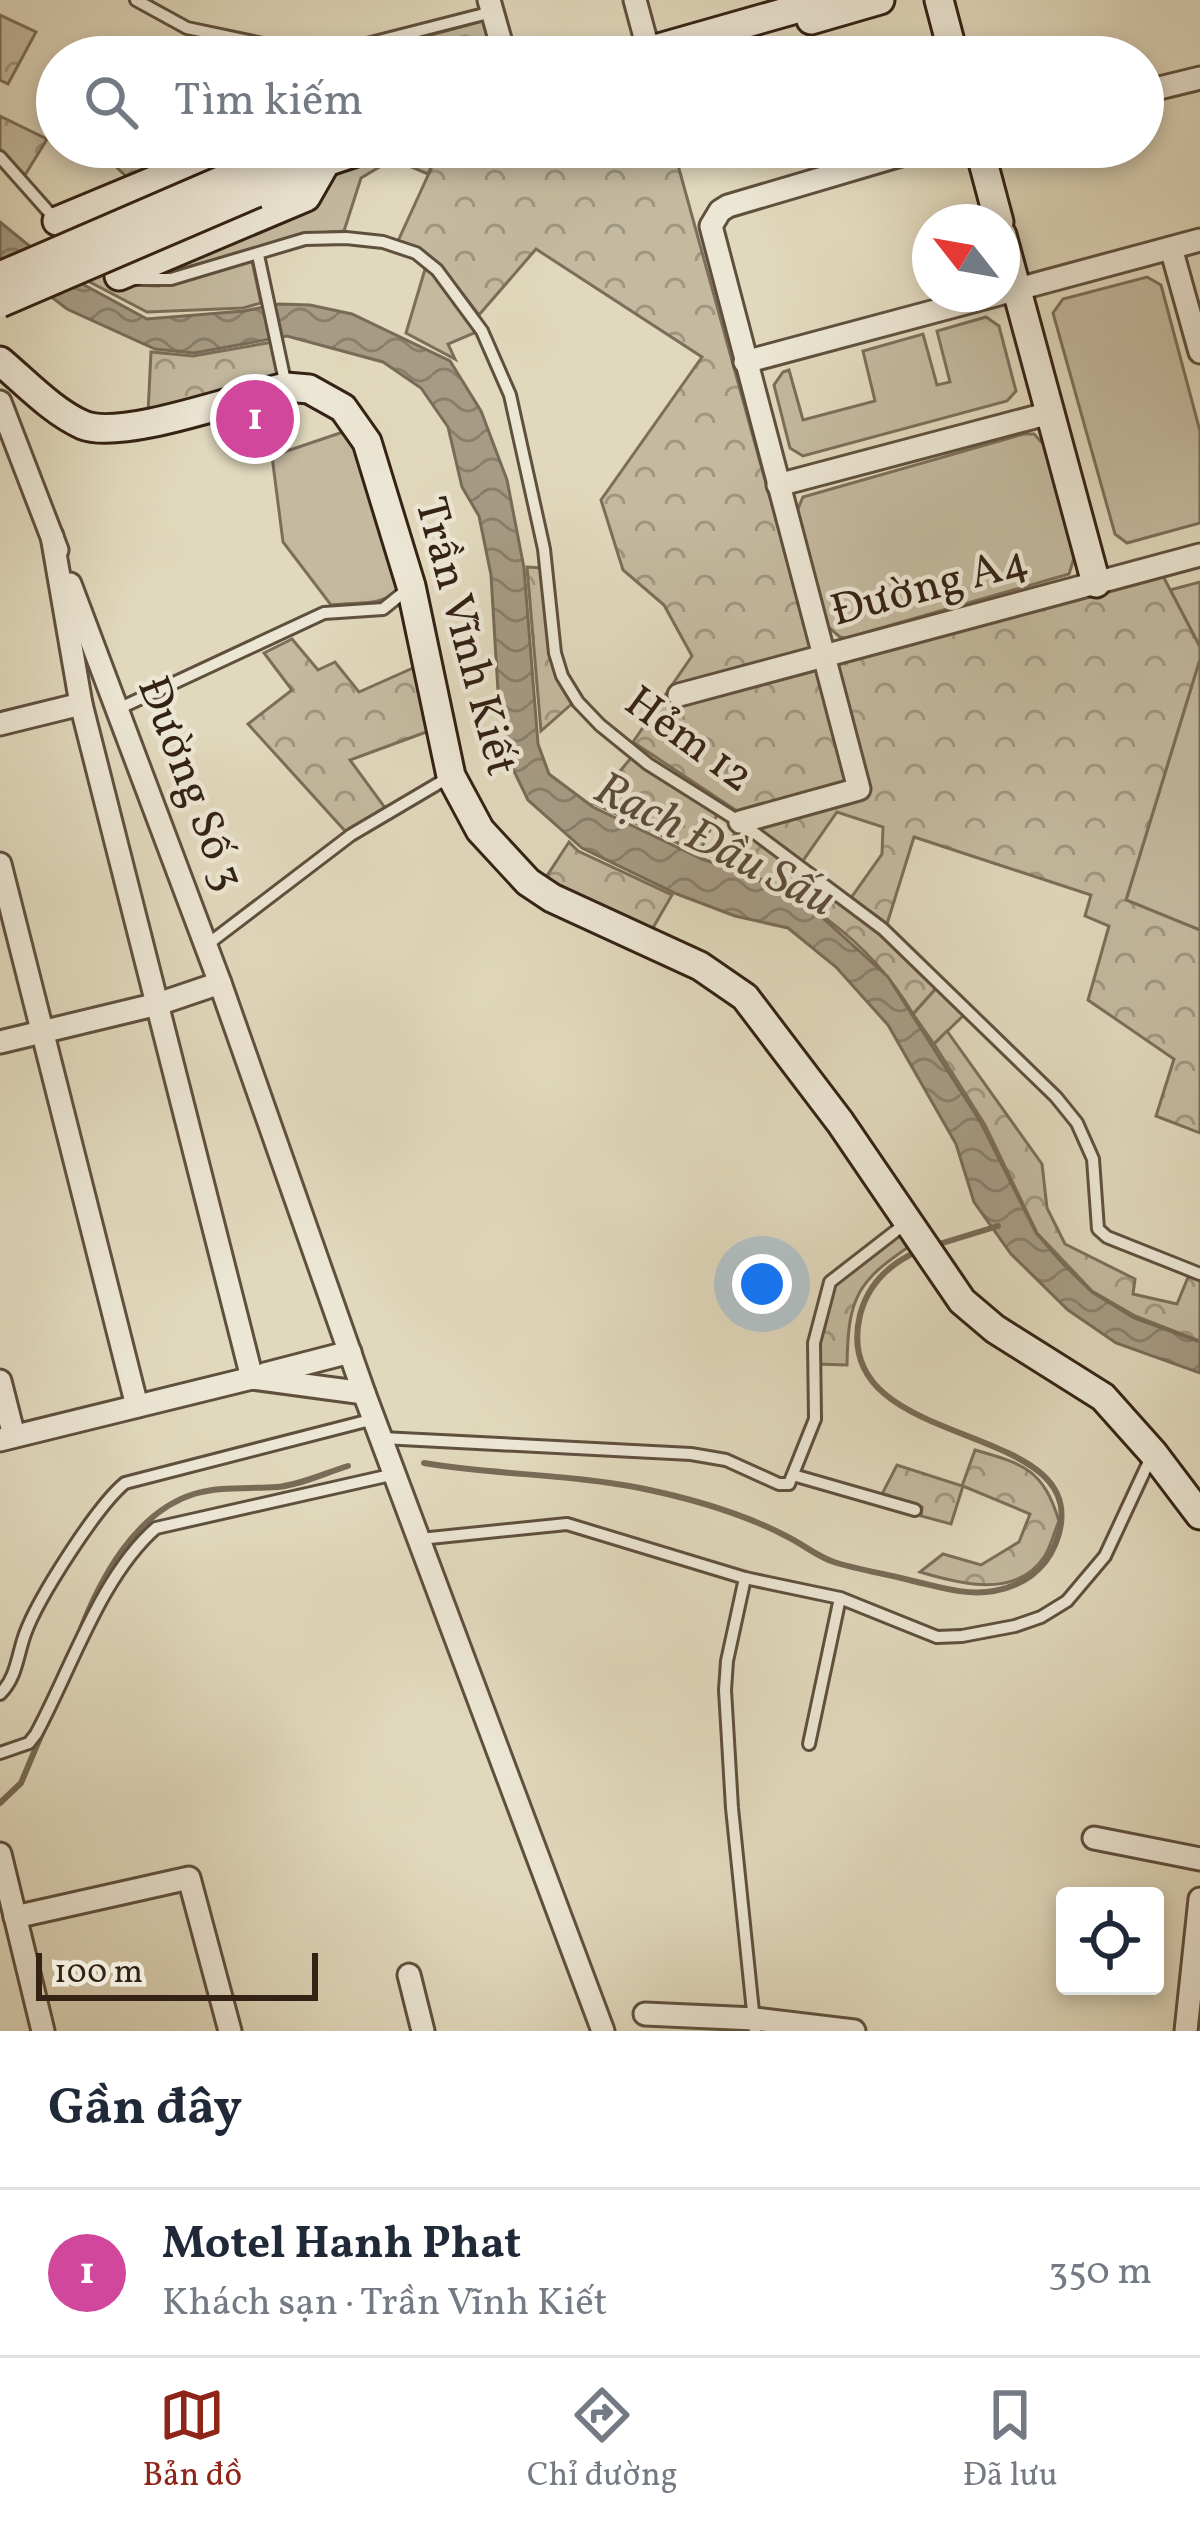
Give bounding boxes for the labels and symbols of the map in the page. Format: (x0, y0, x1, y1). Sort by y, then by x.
north arrow (912, 204, 1020, 312)
pin: 1 (216, 374, 294, 464)
street label: Trần Vĩnh Kiết (397, 491, 531, 783)
street label: Đường A4 (824, 531, 1036, 645)
street label: Đường Số 3 (119, 668, 259, 900)
street label: Hẻm 12 (611, 673, 765, 809)
water label: Rạch Đầu Sấu (582, 757, 846, 935)
your location (732, 1254, 792, 1314)
scale bar (36, 1947, 318, 2000)

